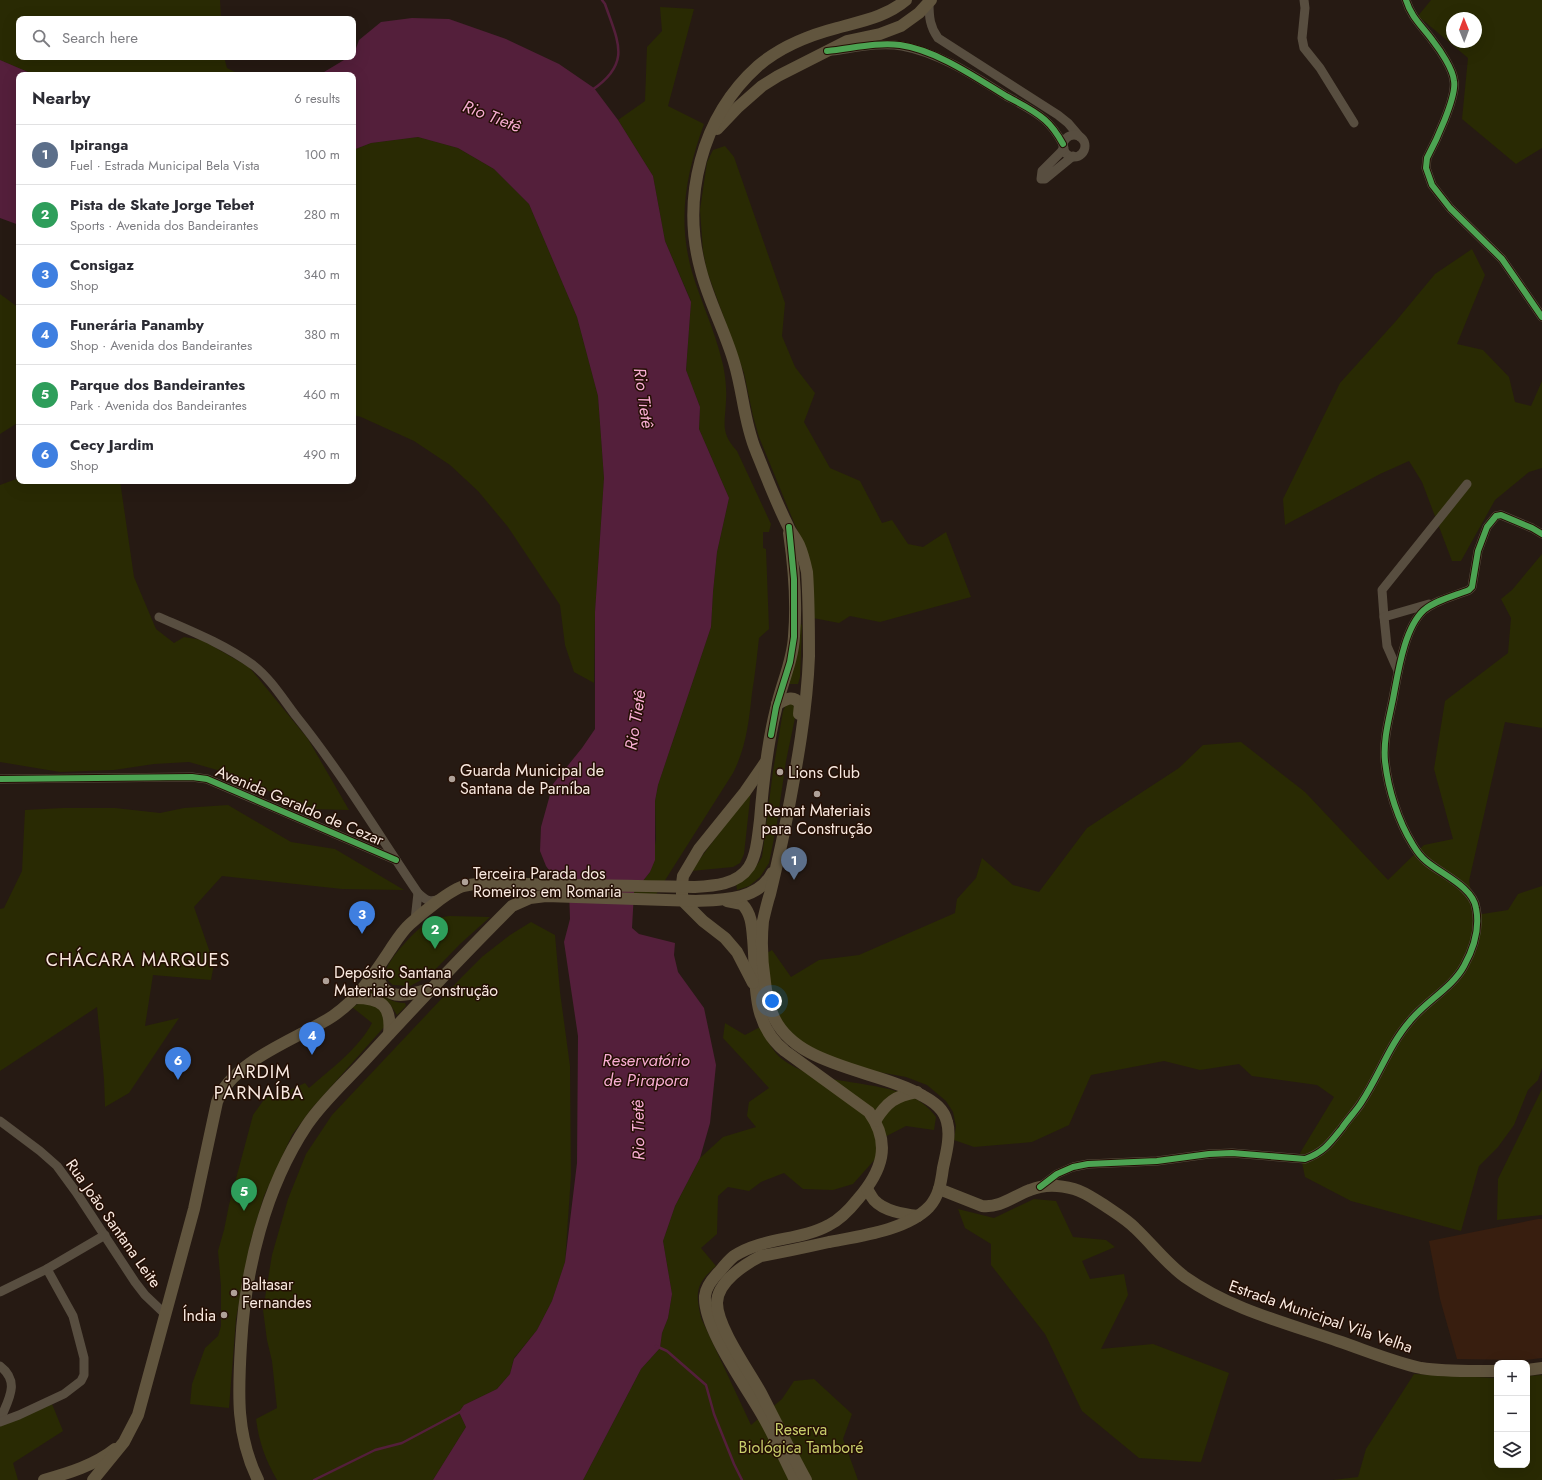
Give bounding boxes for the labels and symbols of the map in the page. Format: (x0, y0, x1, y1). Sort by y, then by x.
north arrow (1446, 12, 1482, 48)
water label: Rio Tietê (459, 94, 525, 138)
water label: Rio Tietê (628, 366, 660, 430)
water label: Rio Tietê (618, 688, 652, 752)
place label: Guarda Municipal de Santana de Parníba (460, 759, 604, 800)
street label: Avenida Geraldo de Cezar (212, 760, 388, 852)
place label: Lions Club (788, 761, 860, 784)
marker: Lions Club (775, 767, 785, 777)
marker: Guarda Municipal de Santana de Parníba (447, 774, 457, 784)
marker: Remat Materiais para Construção (812, 789, 822, 799)
place label: Remat Materiais para Construção (761, 799, 873, 840)
pin: 1 (781, 847, 807, 880)
place label: Terceira Parada dos Romeiros em Romaria (473, 862, 622, 903)
marker: Terceira Parada dos Romeiros em Romaria (460, 877, 470, 887)
pin: 3 (349, 901, 375, 934)
pin: 2 (422, 916, 448, 949)
district label: CHÁCARA MARQUES (46, 947, 230, 973)
place label: Depósito Santana Materiais de Construção (334, 961, 498, 1002)
marker: Depósito Santana Materiais de Construção (321, 976, 331, 986)
your location (762, 991, 782, 1011)
pin: 4 (299, 1022, 325, 1055)
pin: 6 (165, 1047, 191, 1080)
water label: Reservatório de Pirapora (602, 1048, 690, 1092)
district label: JARDIM PARNAÍBA (214, 1059, 304, 1106)
water label: Rio Tietê (625, 1099, 651, 1160)
street label: Rua João Santana Leite (60, 1154, 167, 1292)
pin: 5 (231, 1178, 257, 1211)
place label: Baltasar Fernandes (242, 1273, 312, 1314)
street label: Estrada Municipal Vila Velha (1226, 1274, 1416, 1359)
marker: Baltasar Fernandes (229, 1288, 239, 1298)
place label: Índia (183, 1304, 216, 1327)
marker: Índia (219, 1310, 229, 1320)
park label: Reserva Biológica Tamboré (738, 1418, 864, 1459)

